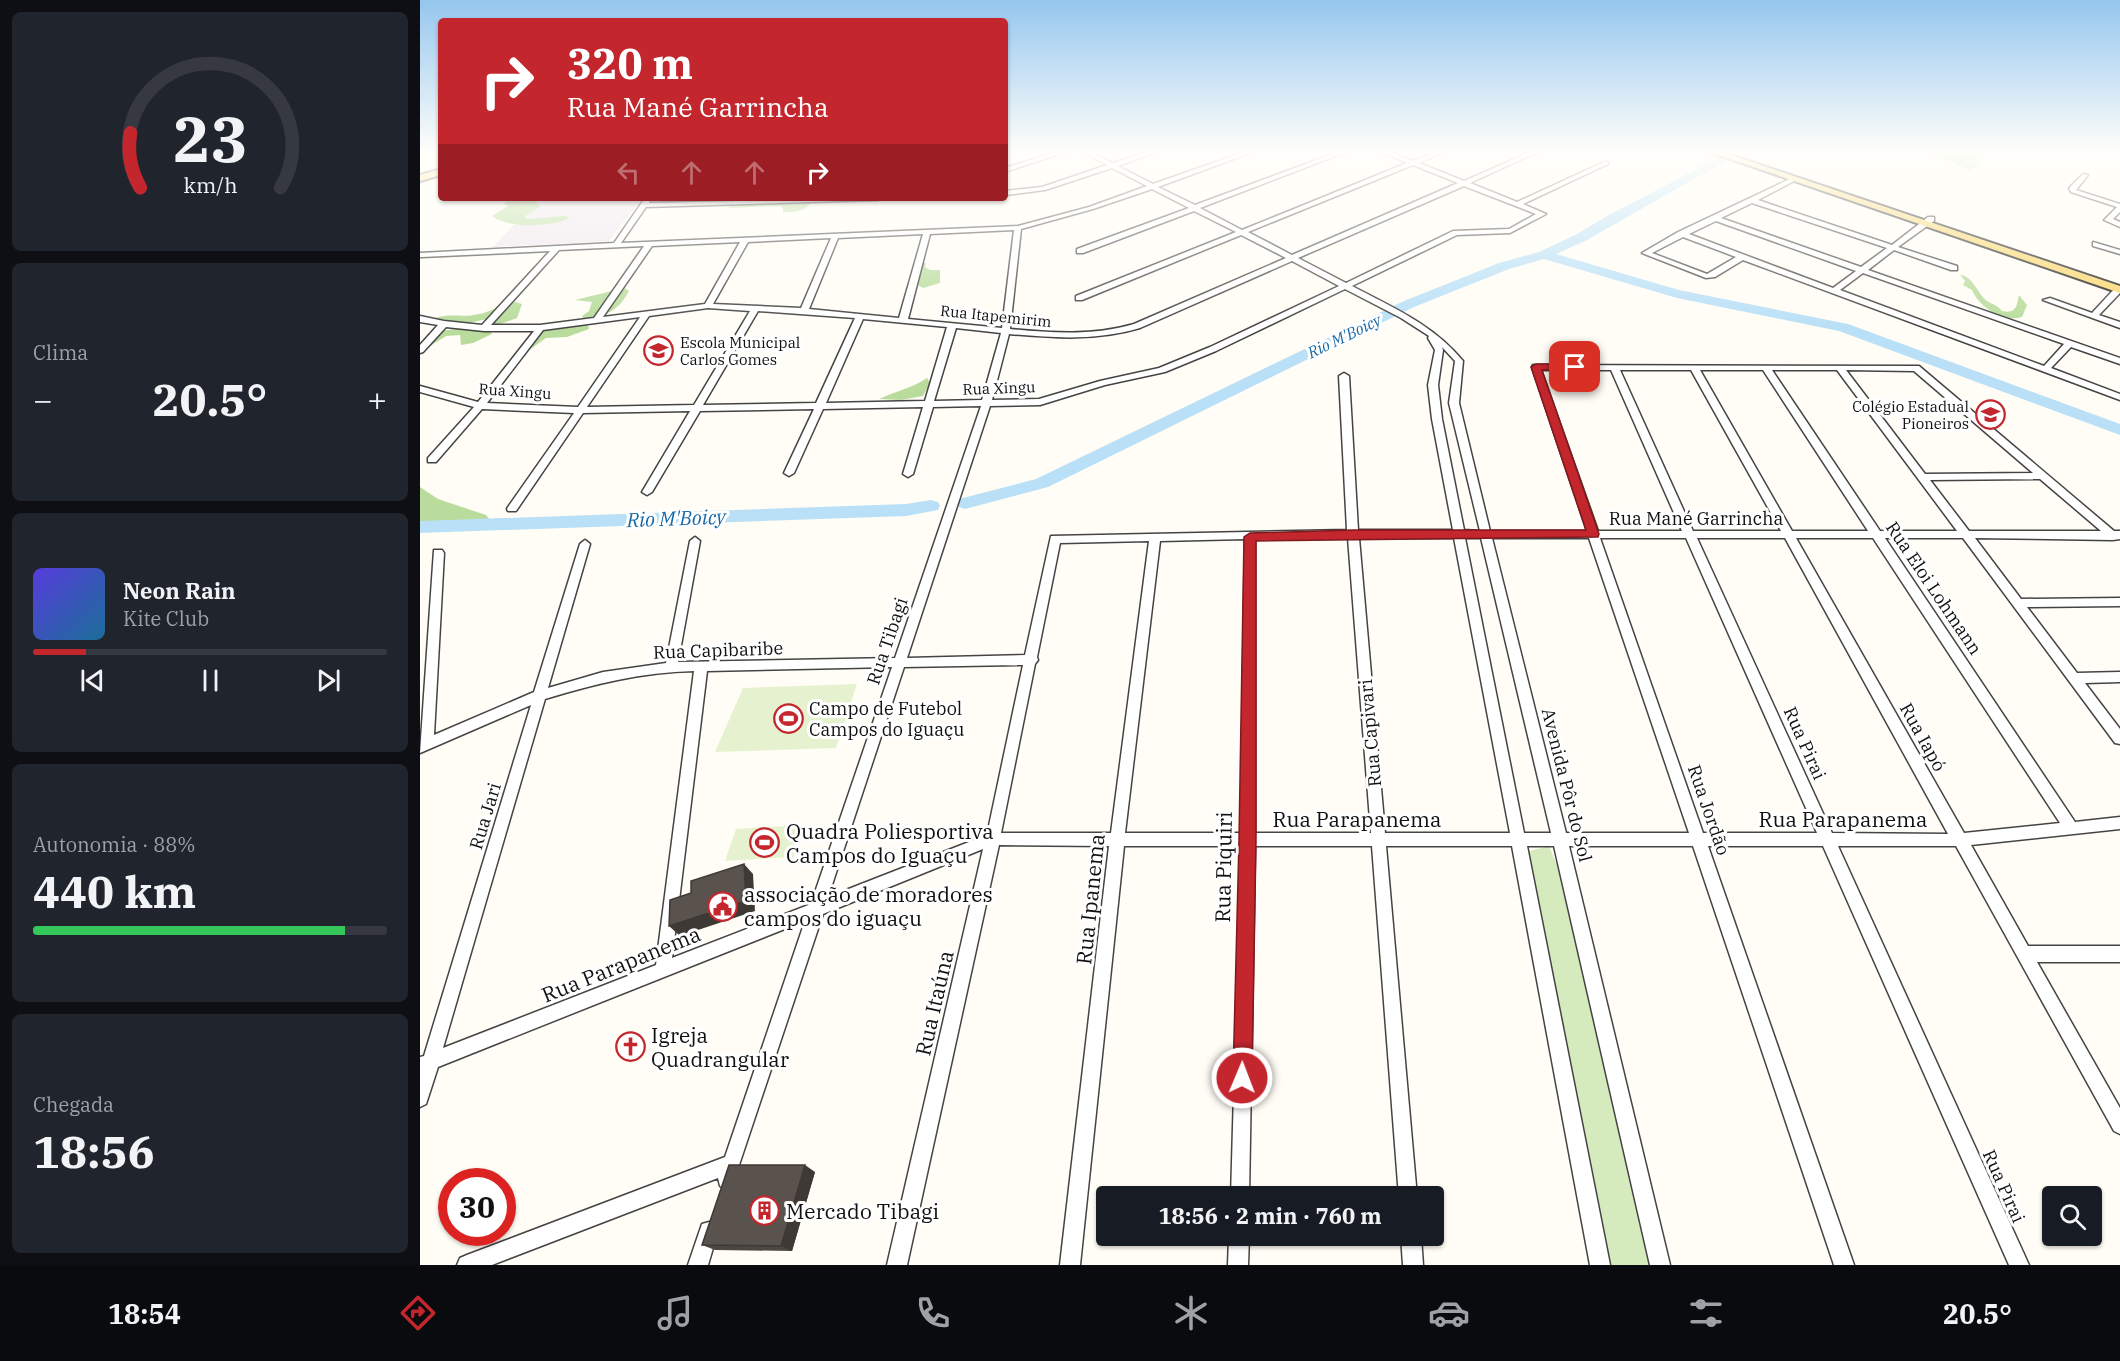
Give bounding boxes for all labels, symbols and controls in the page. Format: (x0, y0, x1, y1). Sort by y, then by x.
text: 320 m (567, 36, 693, 91)
icon: right (468, 42, 546, 120)
text: Rua Mané Garrincha (567, 89, 829, 124)
text: 23 (173, 98, 247, 179)
icon: left (612, 156, 645, 189)
icon: ahead (675, 156, 708, 189)
icon: ahead (738, 156, 771, 189)
icon: right (801, 156, 834, 189)
text: km/h (183, 172, 237, 200)
street label: Rua Itapemirim (939, 301, 1053, 331)
water label: Rio M'Boicy (1303, 309, 1385, 363)
place label: Escola Municipal Carlos Gomes (680, 333, 800, 369)
school or university icon: Escola Municipal Carlos Gomes (643, 335, 675, 367)
text: Clima (33, 339, 88, 366)
pin (1549, 341, 1600, 392)
icon: arrive (1558, 350, 1591, 383)
text: 20.5° (153, 370, 267, 428)
street label: Rua Xingu (962, 377, 1036, 399)
text: − (33, 378, 53, 421)
text: + (367, 378, 387, 421)
street label: Rua Xingu (478, 379, 552, 403)
place label: Colégio Estadual Pioneiros (1852, 397, 1969, 433)
school or university icon: Colégio Estadual Pioneiros (1974, 399, 2006, 431)
water label: Rio M'Boicy (625, 503, 728, 533)
street label: Rua Mané Garrincha (1609, 507, 1783, 530)
street label: Rua Eloi Lohmann (1881, 517, 1987, 659)
text: Neon Rain (123, 576, 236, 605)
street label: Rua Tibagi (861, 594, 913, 688)
text: Kite Club (123, 605, 209, 632)
street label: Rua Capibaribe (653, 636, 783, 664)
icon: previous (76, 664, 109, 697)
icon: pause (194, 664, 227, 697)
icon: next (312, 664, 345, 697)
street label: Rua Capivari (1354, 678, 1386, 788)
place label: Campo de Futebol Campos do Iguaçu (809, 697, 965, 741)
street label: Rua Iapó (1895, 699, 1951, 775)
sports icon: Campo de Futebol Campos do Iguaçu (772, 702, 804, 734)
street label: Rua Pirai (1779, 703, 1831, 783)
street label: Avenida Pôr do Sol (1537, 706, 1597, 864)
street label: Rua Jordão (1683, 762, 1735, 858)
street label: Rua Jari (464, 779, 506, 852)
street label: Rua Parapanema (1272, 805, 1442, 833)
street label: Rua Parapanema (1758, 805, 1928, 833)
street label: Rua Piquiri (1208, 811, 1238, 923)
place label: Quadra Poliesportiva Campos do Iguaçu (786, 817, 994, 869)
sports icon: Quadra Poliesportiva Campos do Iguaçu (749, 827, 781, 859)
text: Autonomia · 88% (33, 831, 195, 858)
street label: Rua Ipanema (1069, 832, 1111, 966)
text: 440 km (33, 862, 196, 920)
place label: associação de moradores campos do iguaçu (744, 880, 993, 932)
public building icon: associação de moradores campos do iguaçu (707, 890, 739, 922)
street label: Rua Parapanema (537, 919, 705, 1009)
street label: Rua Itaúna (908, 948, 960, 1058)
place label: Igreja Quadrangular (651, 1021, 790, 1073)
church icon: Igreja Quadrangular (614, 1031, 646, 1063)
position arrow (1210, 1046, 1274, 1110)
text: Chegada (33, 1091, 114, 1118)
text: 18:56 (33, 1122, 155, 1180)
street label: Rua Pirai (1978, 1146, 2030, 1226)
speed limit sign: 30 (438, 1168, 516, 1246)
map controls (2042, 1186, 2102, 1246)
button: search (2042, 1186, 2102, 1246)
building icon: Mercado Tibagi (749, 1195, 781, 1227)
place label: Mercado Tibagi (786, 1197, 939, 1225)
text: 18:56 · 2 min · 760 m (1158, 1201, 1382, 1230)
icon: directions (397, 1292, 439, 1334)
icon: music (654, 1292, 696, 1334)
icon: phone (912, 1292, 954, 1334)
icon: climate (1170, 1292, 1212, 1334)
icon: car (1428, 1292, 1470, 1334)
icon: filters (1685, 1292, 1727, 1334)
text: 18:54 (108, 1296, 181, 1331)
text: 20.5° (1943, 1296, 2012, 1331)

